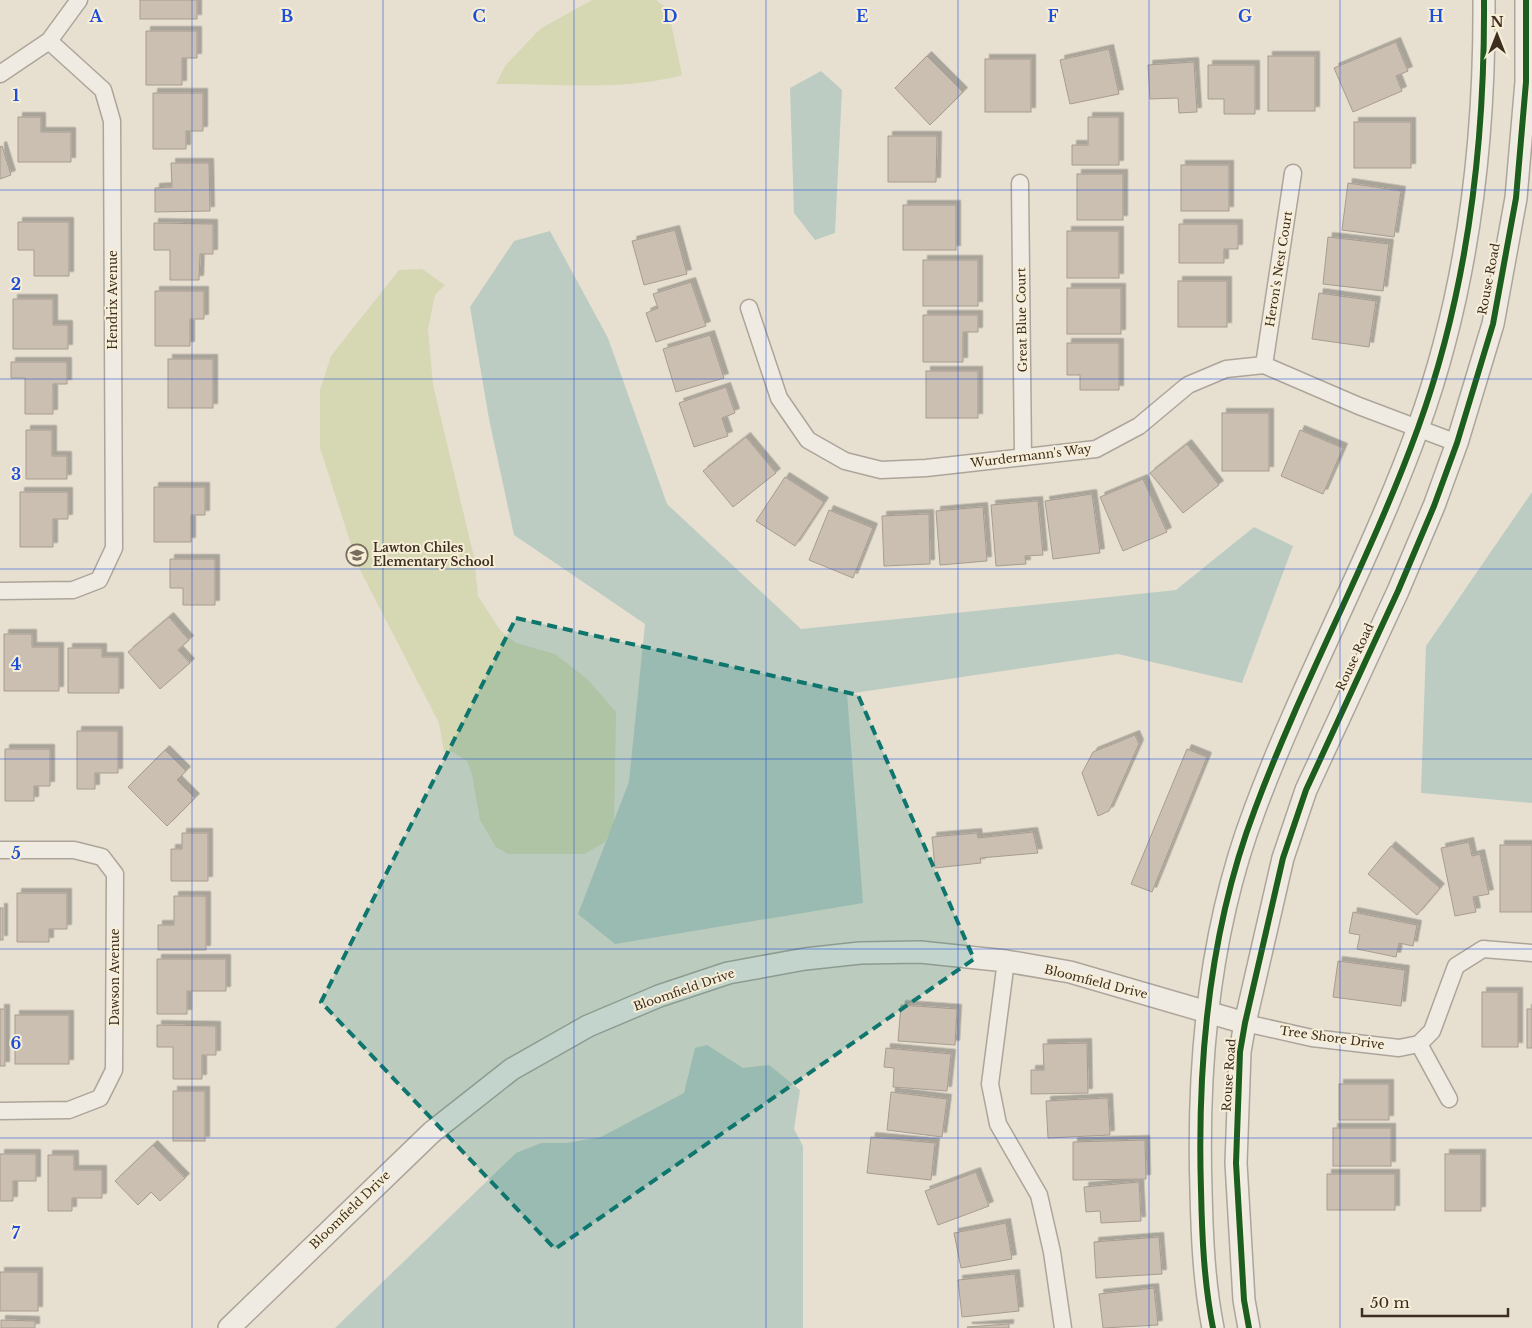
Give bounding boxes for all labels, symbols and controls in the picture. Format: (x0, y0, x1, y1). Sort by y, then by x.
text: A (89, 6, 104, 26)
text: B (281, 6, 294, 26)
text: C (472, 6, 486, 26)
text: D (663, 6, 677, 26)
text: E (856, 6, 868, 26)
text: F (1047, 6, 1059, 26)
text: G (1238, 6, 1252, 26)
text: H (1428, 6, 1444, 26)
north arrow (1472, 10, 1522, 60)
text: N (1490, 13, 1504, 31)
text: 1 (13, 85, 20, 105)
street label: Heron's Nest Court (1262, 210, 1295, 328)
street label: Rouse Road (1474, 242, 1503, 316)
street label: Hendrix Avenue (105, 250, 120, 350)
street label: Great Blue Court (1013, 267, 1030, 373)
text: 2 (11, 274, 21, 294)
street label: Wurdermann's Way (969, 441, 1093, 470)
text: 3 (11, 464, 21, 484)
place label: Lawton Chiles Elementary School (373, 540, 495, 569)
school or university icon: Lawton Chiles Elementary School (345, 543, 369, 567)
street label: Rouse Road (1332, 621, 1377, 693)
text: 4 (11, 654, 21, 674)
text: 5 (11, 843, 21, 863)
street label: Dawson Avenue (107, 928, 122, 1026)
street label: Bloomfield Drive (1043, 961, 1150, 1002)
street label: Bloomfield Drive (631, 965, 737, 1014)
street label: Tree Shore Drive (1279, 1023, 1386, 1052)
text: 6 (11, 1033, 22, 1053)
street label: Rouse Road (1218, 1038, 1239, 1112)
street label: Bloomfield Drive (306, 1167, 393, 1252)
text: 7 (12, 1223, 21, 1243)
scale bar (1362, 1286, 1508, 1318)
text: 50 m (1370, 1293, 1410, 1312)

